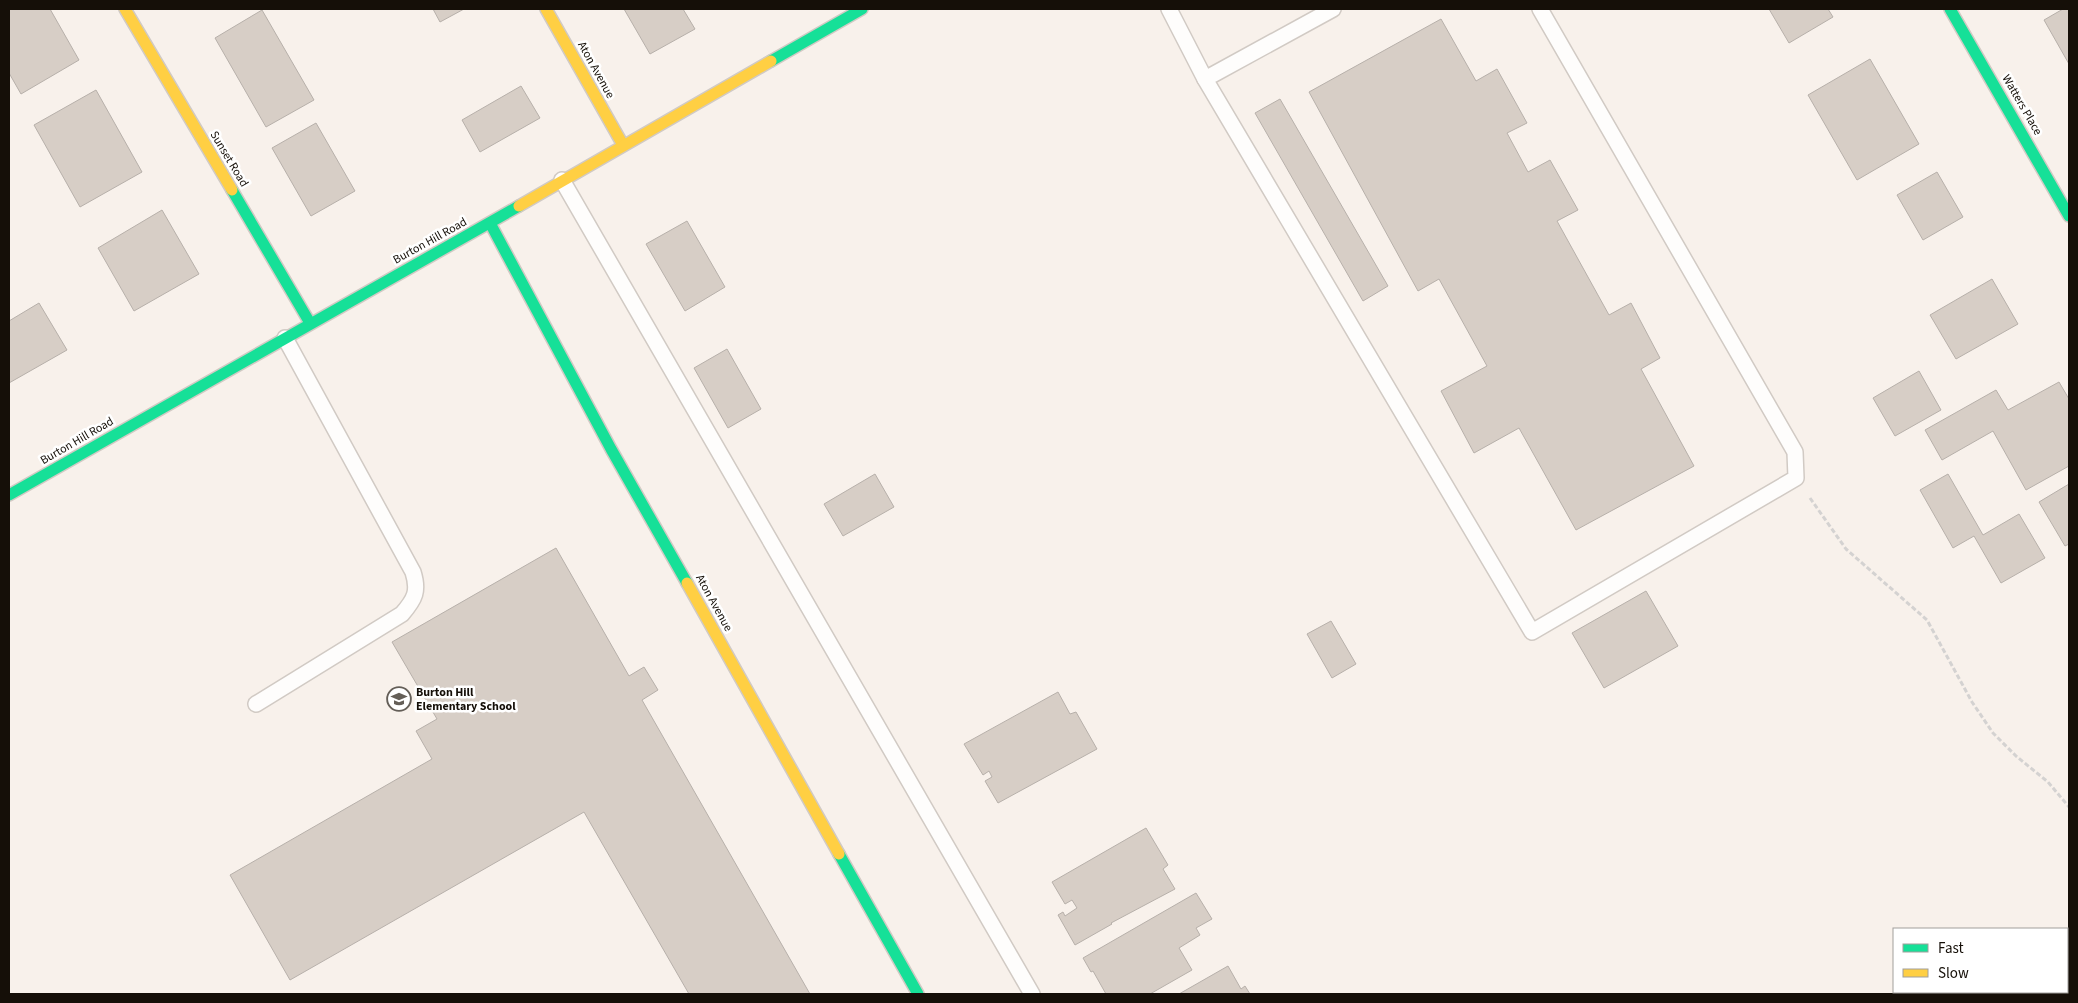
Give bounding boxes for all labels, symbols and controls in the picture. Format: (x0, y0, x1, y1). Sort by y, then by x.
street label: Aton Avenue (573, 38, 619, 102)
street label: Watters Place (1998, 72, 2046, 138)
street label: Sunset Road (206, 128, 252, 190)
street label: Burton Hill Road (390, 214, 470, 268)
street label: Burton Hill Road (37, 413, 117, 469)
street label: Aton Avenue (691, 571, 737, 635)
place label: Burton Hill Elementary School (416, 684, 516, 715)
school or university icon: Burton Hill Elementary School (386, 686, 412, 712)
legend (1893, 928, 2068, 993)
text: Fast (1938, 938, 1964, 959)
text: Slow (1938, 963, 1969, 984)

